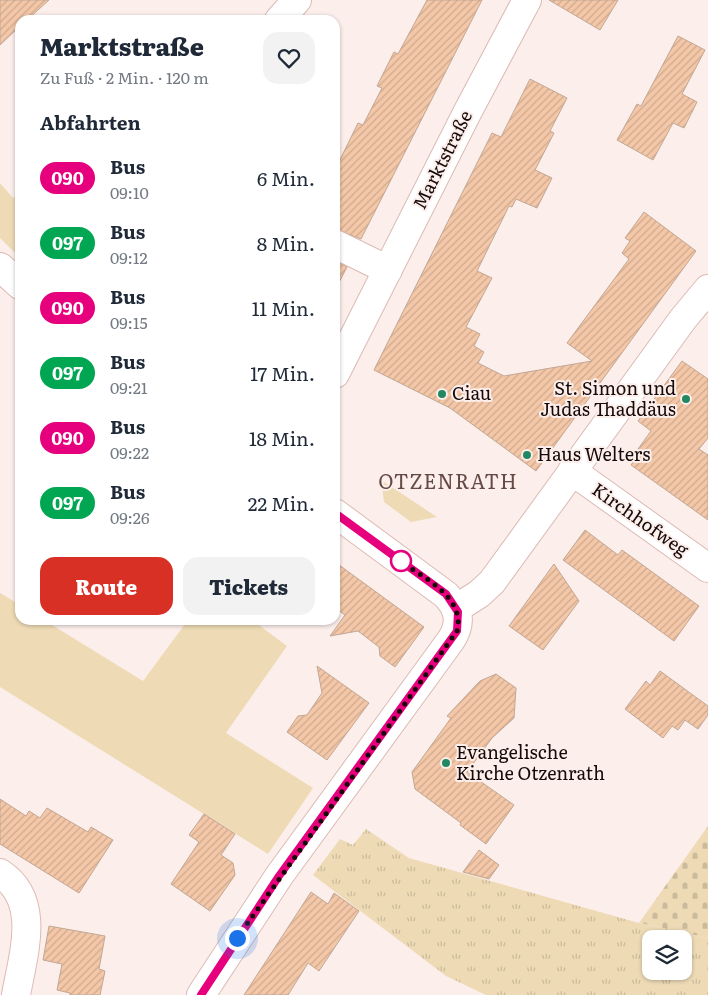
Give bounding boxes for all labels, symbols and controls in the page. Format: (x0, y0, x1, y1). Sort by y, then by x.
text: Marktstraße (40, 28, 204, 63)
button: heart (263, 32, 315, 84)
text: Zu Fuß · 2 Min. · 120 m (40, 65, 209, 89)
street label: Marktstraße (405, 105, 478, 213)
text: Abfahrten (40, 108, 141, 136)
text: Bus (110, 152, 145, 180)
text: 090 (51, 164, 84, 191)
text: 6 Min. (257, 164, 315, 192)
text: 09:10 (110, 180, 149, 204)
text: Bus (110, 217, 145, 245)
text: 097 (52, 229, 83, 256)
text: 8 Min. (257, 229, 315, 257)
text: 09:12 (110, 245, 148, 269)
text: Bus (110, 282, 145, 310)
text: 090 (51, 294, 84, 321)
text: 11 Min. (252, 294, 315, 322)
text: 09:15 (110, 310, 148, 334)
text: Bus (110, 347, 145, 375)
text: 097 (52, 359, 83, 386)
text: 17 Min. (250, 359, 315, 387)
place label: St. Simon und Judas Thaddäus (540, 374, 676, 422)
text: 09:21 (110, 375, 147, 399)
place label: Ciau (452, 379, 491, 406)
marker: Ciau (436, 388, 448, 400)
marker: St. Simon und Judas Thaddäus (680, 393, 692, 405)
text: Bus (110, 412, 145, 440)
text: 090 (51, 424, 84, 451)
text: 18 Min. (249, 424, 315, 452)
text: 09:22 (110, 440, 149, 464)
place label: Haus Welters (537, 440, 650, 467)
marker: Haus Welters (521, 449, 533, 461)
district label: OTZENRATH (378, 465, 518, 495)
street label: Kirchhofweg (587, 475, 695, 563)
text: Bus (110, 477, 145, 505)
text: 097 (52, 489, 83, 516)
text: 22 Min. (248, 489, 315, 517)
text: 09:26 (110, 505, 150, 529)
unlabelled marker (390, 550, 412, 572)
button: Route (40, 557, 173, 615)
button: Tickets (183, 557, 315, 615)
place label: Evangelische Kirche Otzenrath (456, 738, 605, 786)
marker: Evangelische Kirche Otzenrath (440, 757, 452, 769)
your location (225, 926, 250, 951)
map controls (642, 930, 692, 980)
button: layers (642, 930, 692, 980)

